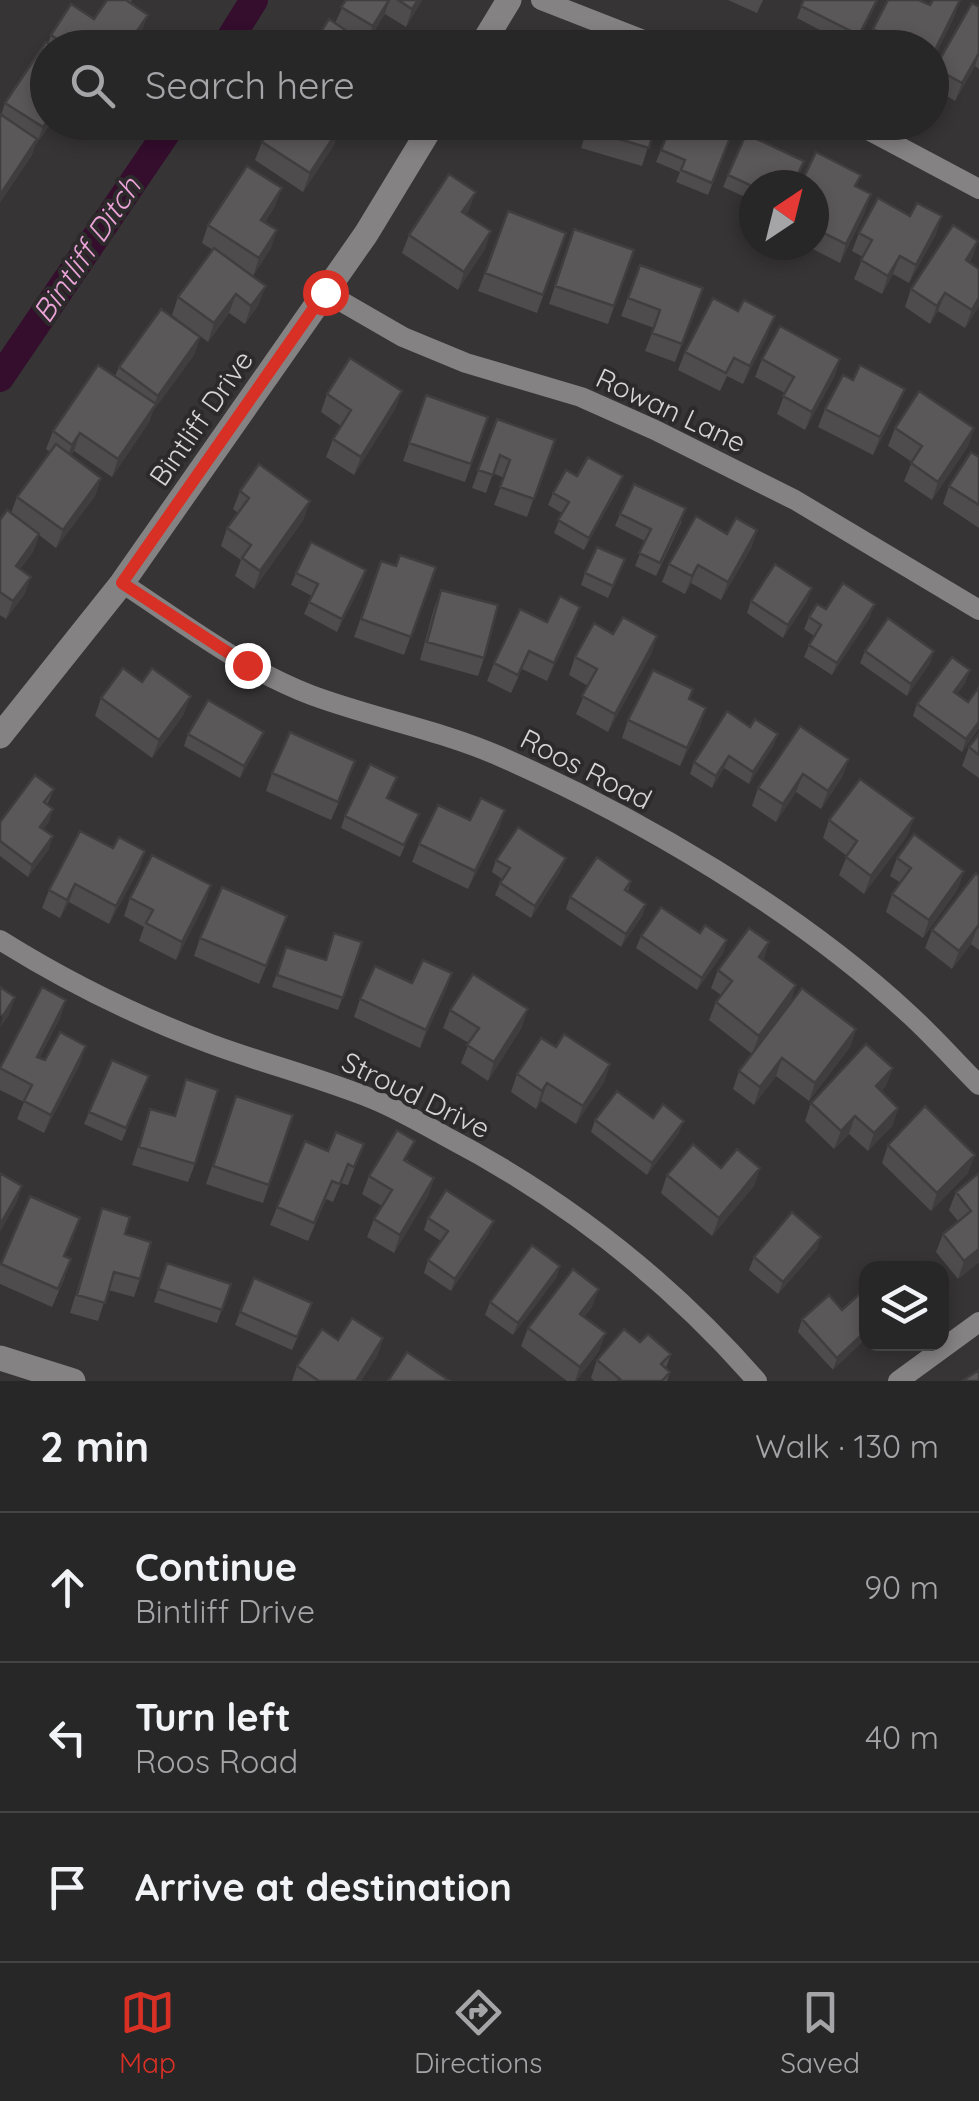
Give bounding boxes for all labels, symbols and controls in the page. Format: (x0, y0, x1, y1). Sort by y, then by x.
search box (30, 30, 949, 140)
icon: search (65, 58, 120, 113)
text: Search here (145, 61, 355, 109)
water label: Bintliff Ditch (24, 169, 149, 329)
north arrow (739, 170, 829, 260)
route start (303, 270, 349, 316)
street label: Bintliff Drive (141, 343, 260, 492)
street label: Rowan Lane (591, 360, 752, 460)
route end (225, 643, 271, 689)
street label: Roos Road (515, 721, 658, 817)
street label: Stroud Drive (337, 1044, 496, 1145)
map controls (859, 1261, 949, 1351)
button: layers (859, 1261, 949, 1351)
text: 2 min (40, 1420, 149, 1473)
text: Walk · 130 m (755, 1426, 939, 1466)
text: Continue (135, 1543, 297, 1591)
icon: ahead (40, 1560, 95, 1615)
text: 90 m (864, 1567, 939, 1607)
text: Bintliff Drive (135, 1591, 315, 1631)
text: Turn left (135, 1693, 291, 1741)
icon: left (40, 1710, 95, 1765)
text: 40 m (865, 1717, 939, 1757)
text: Roos Road (135, 1741, 298, 1781)
icon: arrive (40, 1860, 95, 1915)
text: Arrive at destination (135, 1863, 512, 1911)
tab: Map (119, 1985, 176, 2080)
tab: Directions (414, 1985, 542, 2080)
tab: Saved (780, 1985, 860, 2080)

